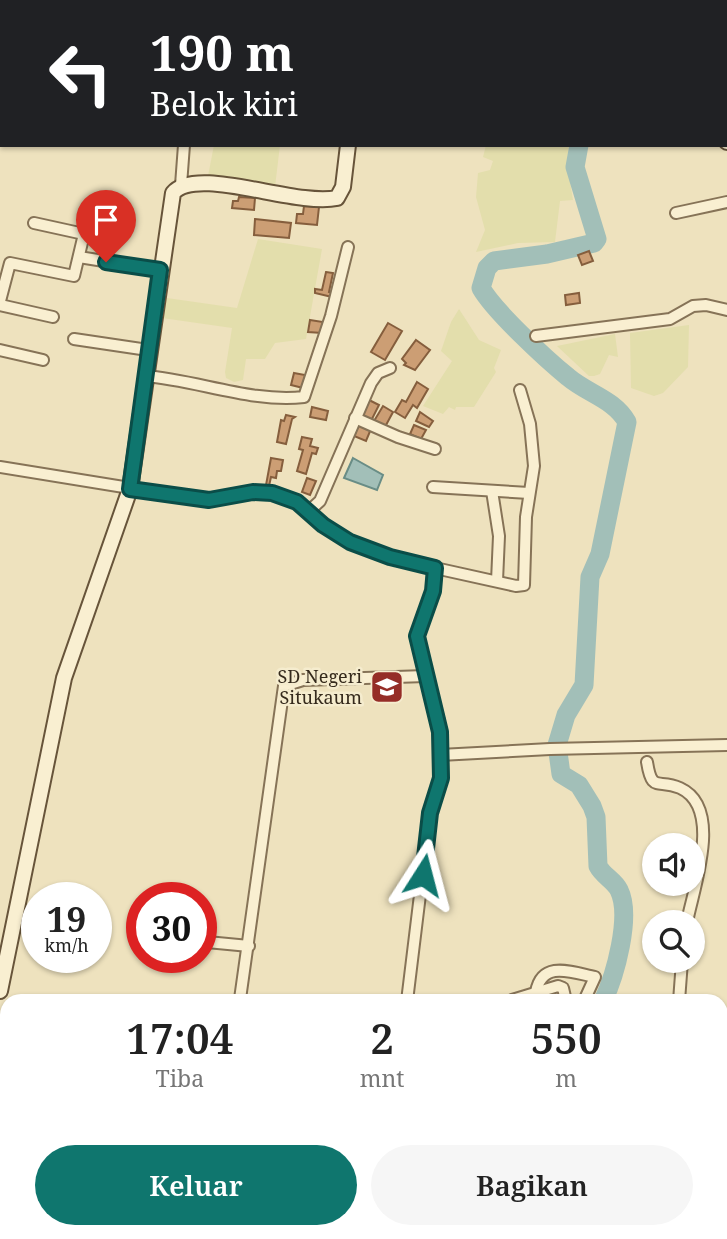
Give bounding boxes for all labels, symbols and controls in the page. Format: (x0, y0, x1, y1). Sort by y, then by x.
text: 190 m (150, 19, 294, 85)
icon: left (35, 28, 126, 119)
text: Belok kiri (150, 82, 298, 125)
pin (76, 190, 136, 262)
icon: arrive (87, 201, 125, 239)
place label: SD Negeri Situkaum (278, 664, 362, 709)
school or university icon: SD Negeri Situkaum (368, 668, 406, 706)
map controls (642, 833, 705, 973)
button: sound (642, 833, 705, 896)
position arrow (386, 838, 460, 912)
speed limit sign: 30 (126, 882, 217, 973)
text: 19 (47, 895, 86, 942)
button: search (642, 910, 705, 973)
text: km/h (44, 933, 89, 957)
text: 17:04 (126, 1009, 233, 1066)
text: 2 (370, 1009, 394, 1066)
text: 550 (531, 1009, 602, 1066)
text: Tiba (156, 1062, 204, 1094)
text: mnt (360, 1062, 404, 1094)
text: m (555, 1062, 577, 1094)
button: Keluar (35, 1145, 357, 1225)
button: Bagikan (371, 1145, 693, 1225)

